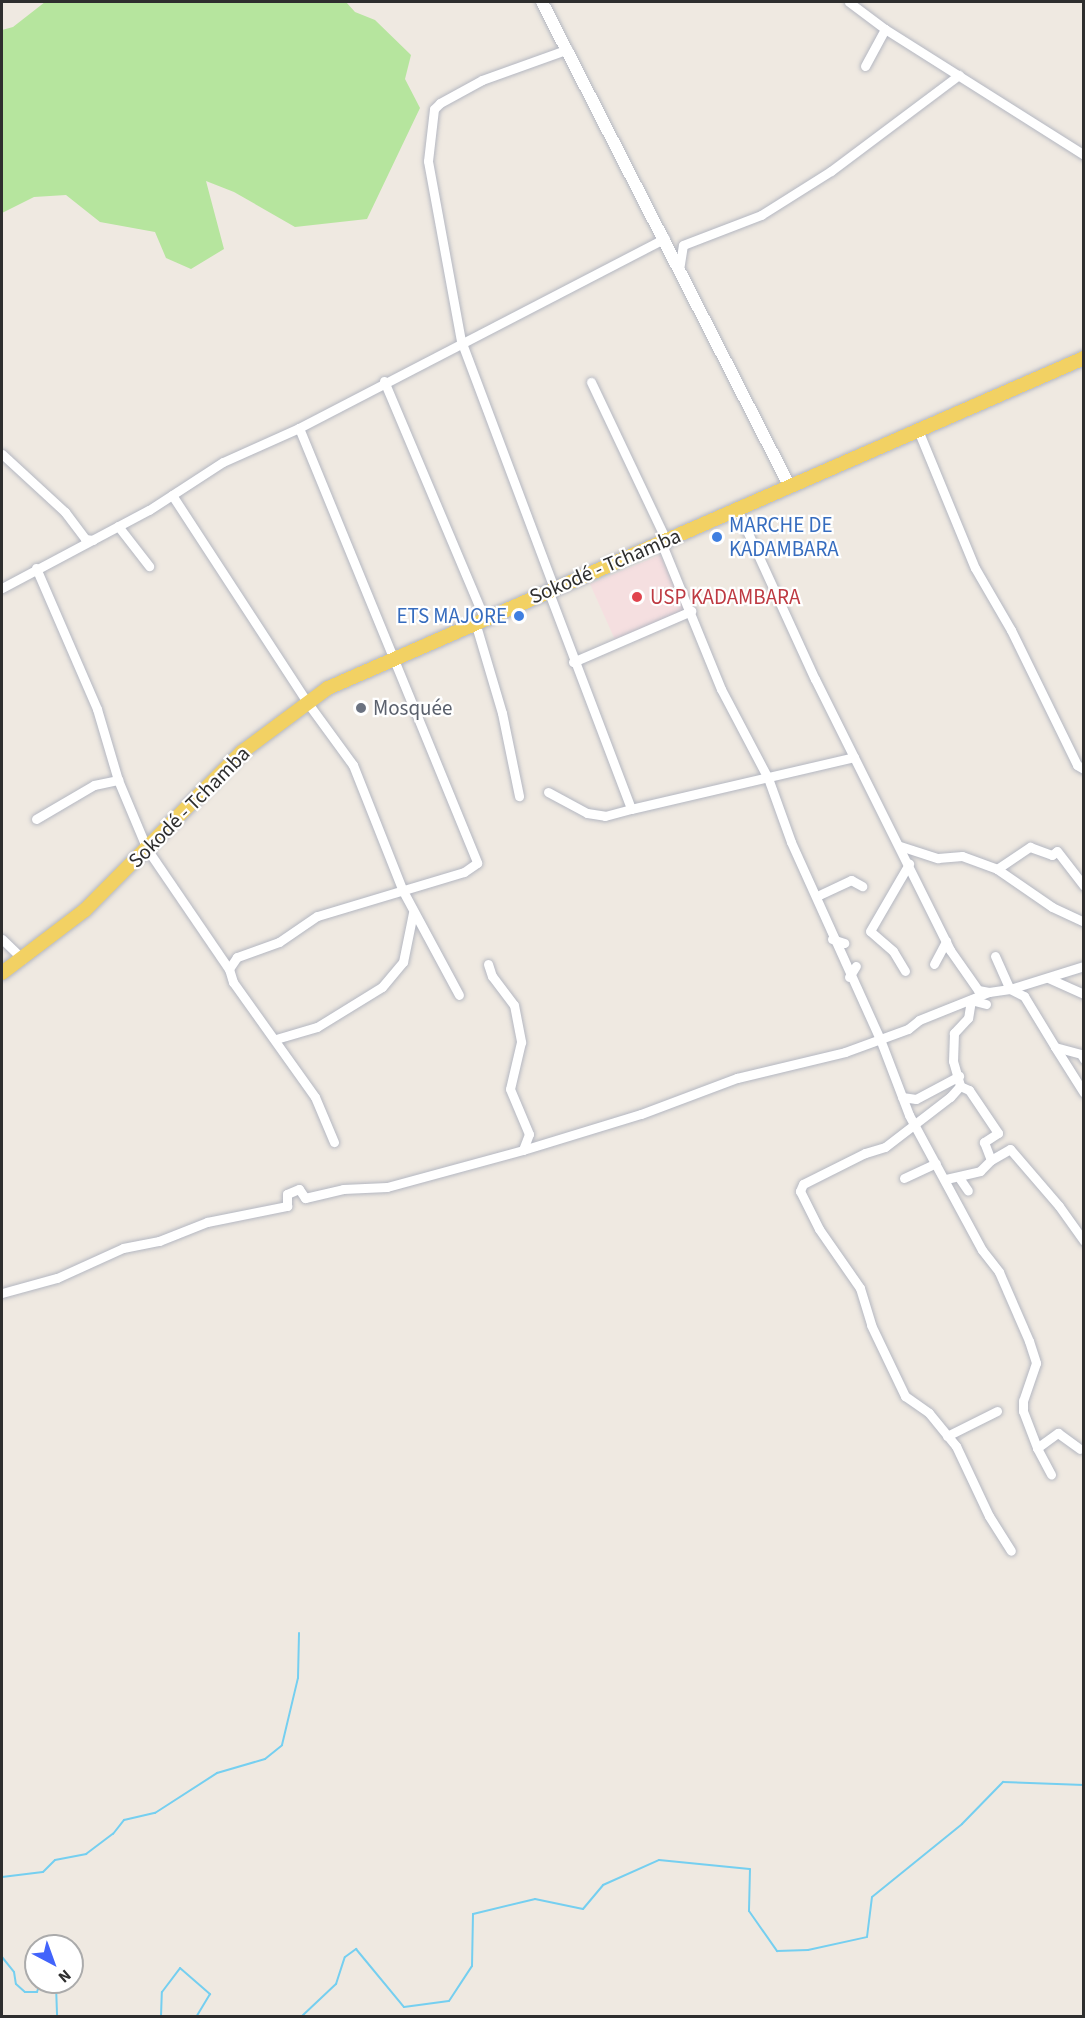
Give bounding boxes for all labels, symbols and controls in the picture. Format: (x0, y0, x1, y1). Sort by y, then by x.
place label: MARCHE DE KADAMBARA (729, 512, 839, 562)
street label: Sokodé - Tchamba (526, 523, 684, 609)
marker: MARCHE DE KADAMBARA (710, 530, 724, 544)
place label: USP KADAMBARA (650, 584, 800, 610)
marker: USP KADAMBARA (628, 588, 646, 606)
place label: ETS MAJORE (396, 603, 507, 629)
marker: ETS MAJORE (512, 609, 526, 623)
place label: Mosquée (373, 695, 452, 721)
marker: Mosquée (354, 701, 368, 715)
street label: Sokodé - Tchamba (123, 741, 255, 873)
north arrow (24, 1934, 84, 1994)
text: N (53, 1964, 76, 1988)

